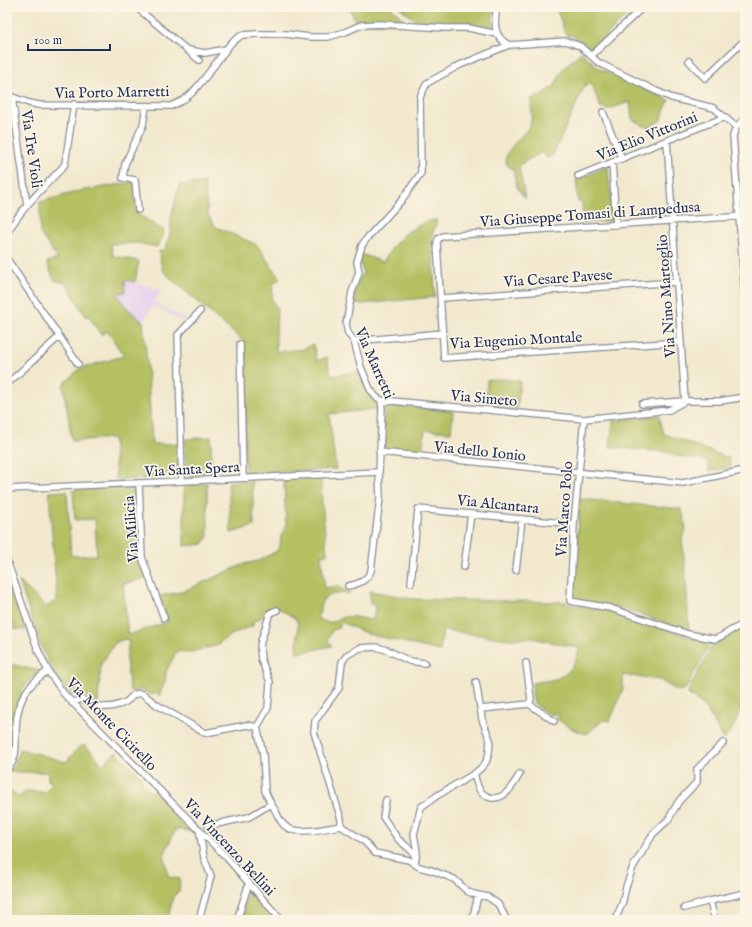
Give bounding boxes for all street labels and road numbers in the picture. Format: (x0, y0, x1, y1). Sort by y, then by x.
street label: Via Porto Marretti (53, 82, 170, 103)
street label: Via Tre Violi (16, 108, 46, 189)
street label: Via Elio Vittorini (593, 108, 700, 166)
street label: Via Giuseppe Tomasi di Lampedusa (478, 197, 701, 232)
street label: Via Nino Martoglio (653, 234, 680, 359)
street label: Via Cesare Pavese (502, 265, 613, 292)
street label: Via Marretti (350, 324, 399, 402)
street label: Via Eugenio Montale (448, 328, 583, 354)
street label: Via Simeto (449, 386, 518, 411)
street label: Via dello Ionio (432, 437, 527, 466)
street label: Via Santa Spera (143, 457, 241, 482)
street label: Via Marco Polo (552, 460, 577, 559)
street label: Via Alcantara (455, 491, 540, 518)
street label: Via Milicia (120, 495, 143, 564)
street label: Via Monte Cicirello (62, 673, 161, 775)
street label: Via Vincenzo Bellini (179, 794, 280, 900)

